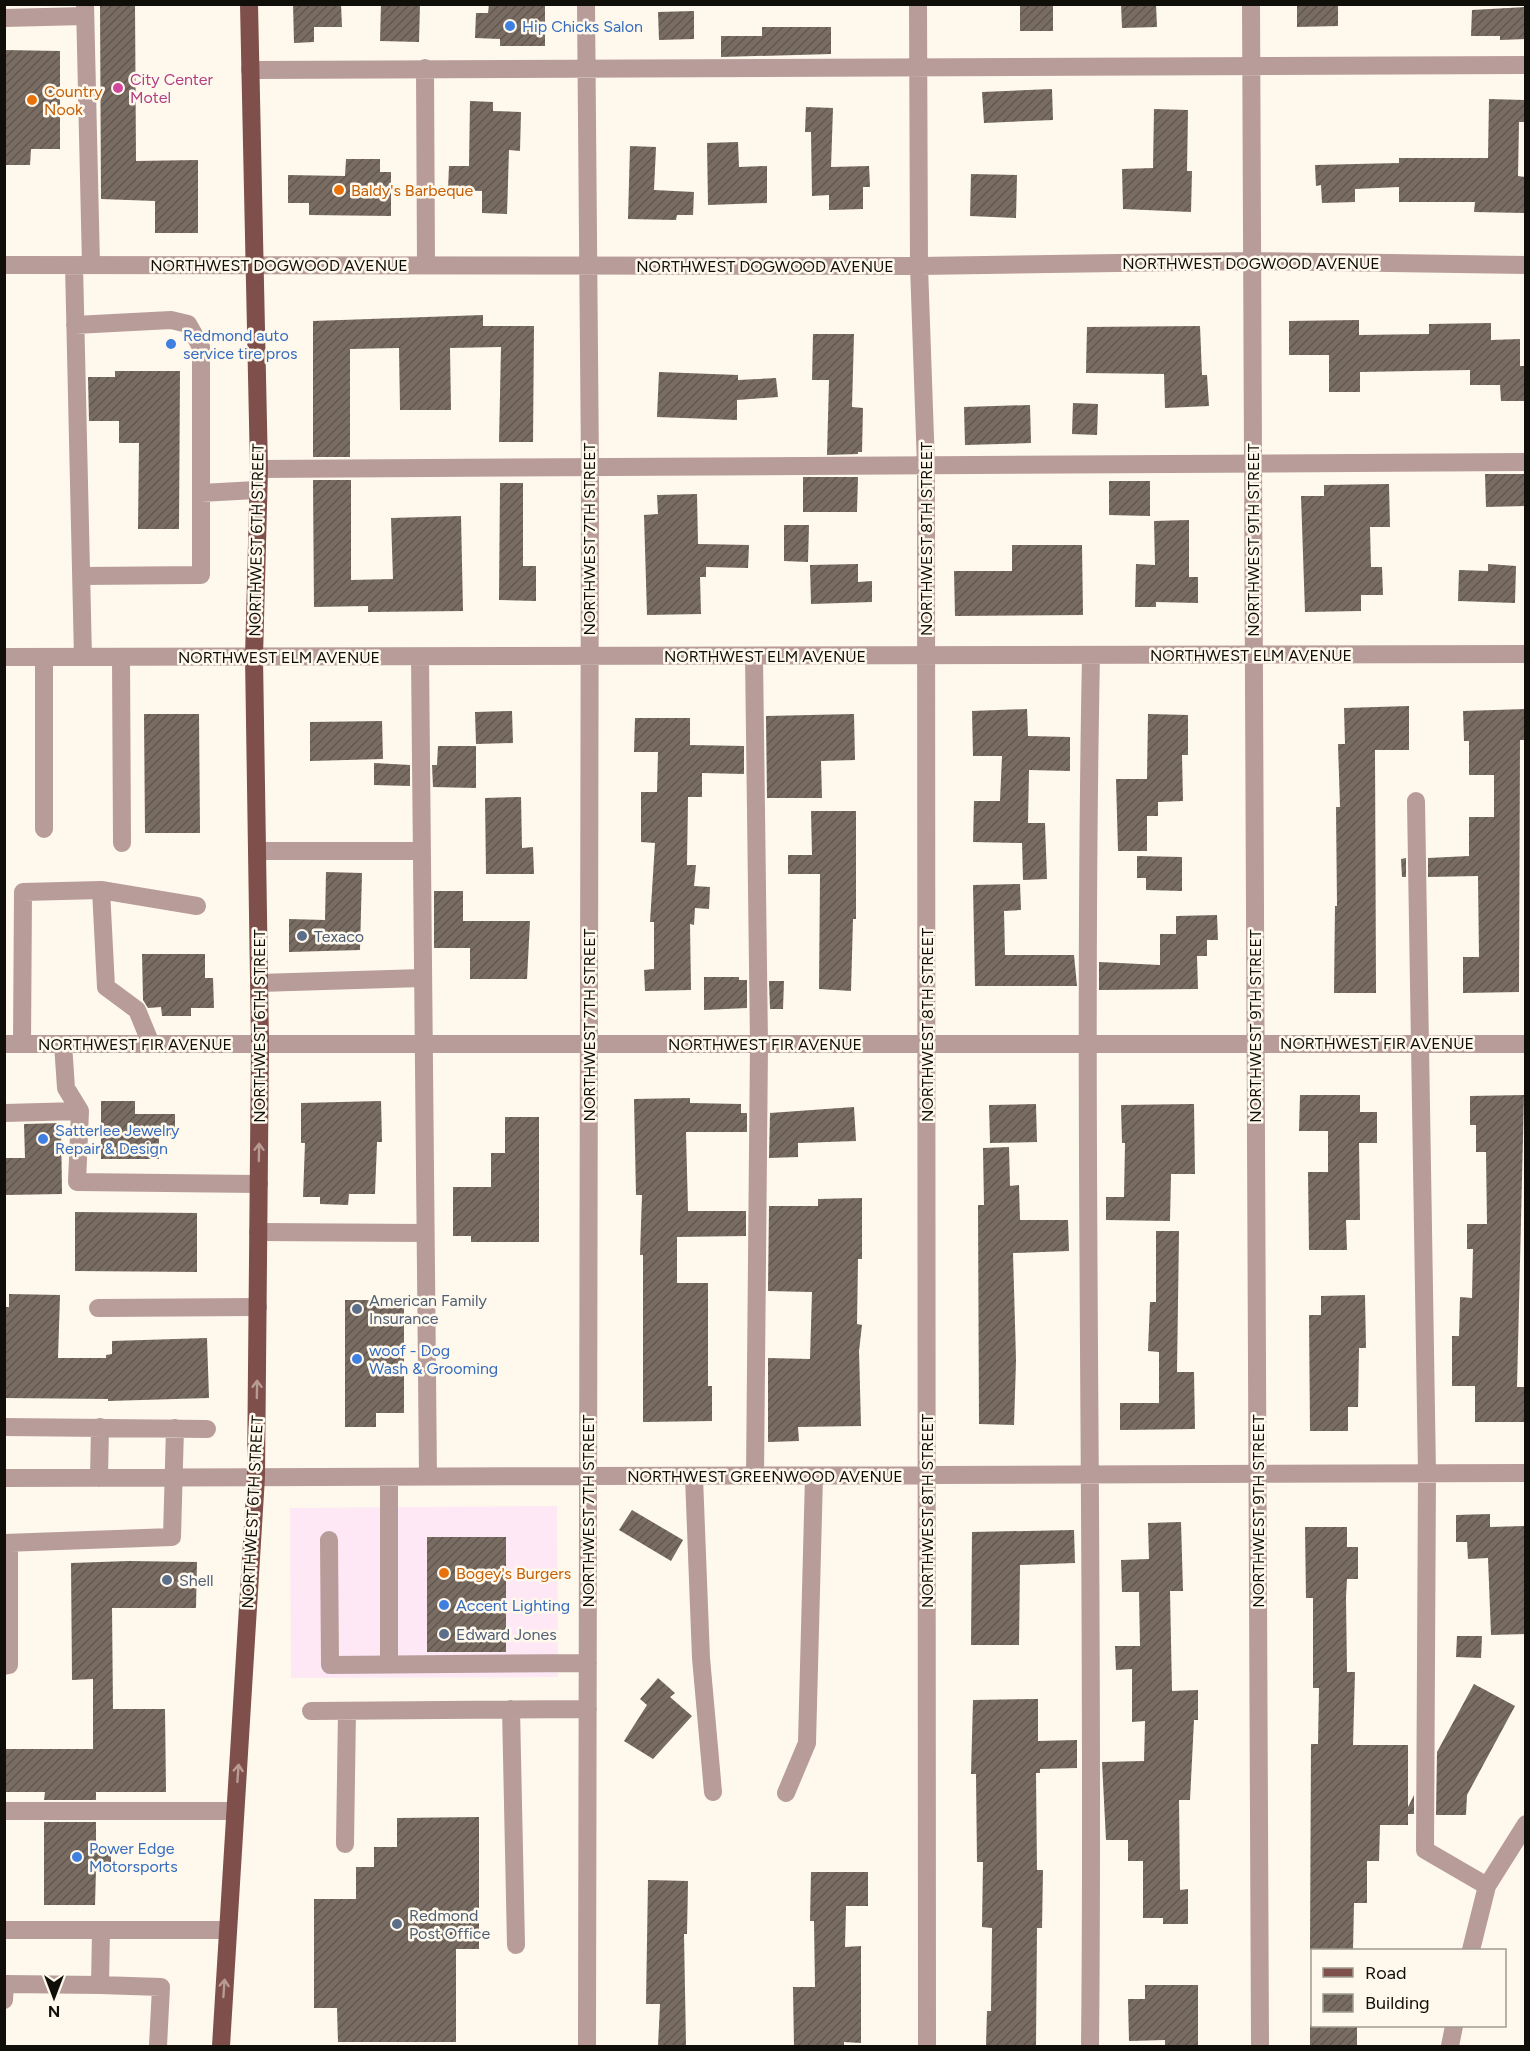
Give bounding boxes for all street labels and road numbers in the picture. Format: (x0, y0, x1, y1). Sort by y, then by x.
street label: NORTHWEST DOGWOOD AVENUE (1122, 254, 1380, 273)
street label: NORTHWEST DOGWOOD AVENUE (150, 256, 408, 275)
street label: NORTHWEST DOGWOOD AVENUE (636, 257, 894, 276)
street label: NORTHWEST 7TH STREET (580, 442, 599, 635)
street label: NORTHWEST 8TH STREET (917, 442, 936, 636)
street label: NORTHWEST 6TH STREET (245, 443, 268, 637)
street label: NORTHWEST 9TH STREET (1244, 443, 1263, 637)
street label: NORTHWEST ELM AVENUE (1150, 646, 1352, 665)
street label: NORTHWEST ELM AVENUE (664, 647, 866, 666)
street label: NORTHWEST ELM AVENUE (178, 648, 380, 667)
street label: NORTHWEST 7TH STREET (580, 928, 599, 1121)
street label: NORTHWEST 8TH STREET (918, 928, 937, 1122)
street label: NORTHWEST 6TH STREET (250, 929, 269, 1123)
street label: NORTHWEST 9TH STREET (1246, 929, 1265, 1123)
street label: NORTHWEST FIR AVENUE (1280, 1034, 1474, 1053)
street label: NORTHWEST FIR AVENUE (38, 1035, 232, 1054)
street label: NORTHWEST FIR AVENUE (668, 1035, 862, 1054)
street label: NORTHWEST 7TH STREET (579, 1414, 598, 1607)
street label: NORTHWEST 8TH STREET (918, 1414, 937, 1608)
street label: NORTHWEST 9TH STREET (1249, 1414, 1268, 1608)
street label: NORTHWEST 6TH STREET (238, 1415, 267, 1609)
street label: NORTHWEST GREENWOOD AVENUE (627, 1467, 903, 1486)

